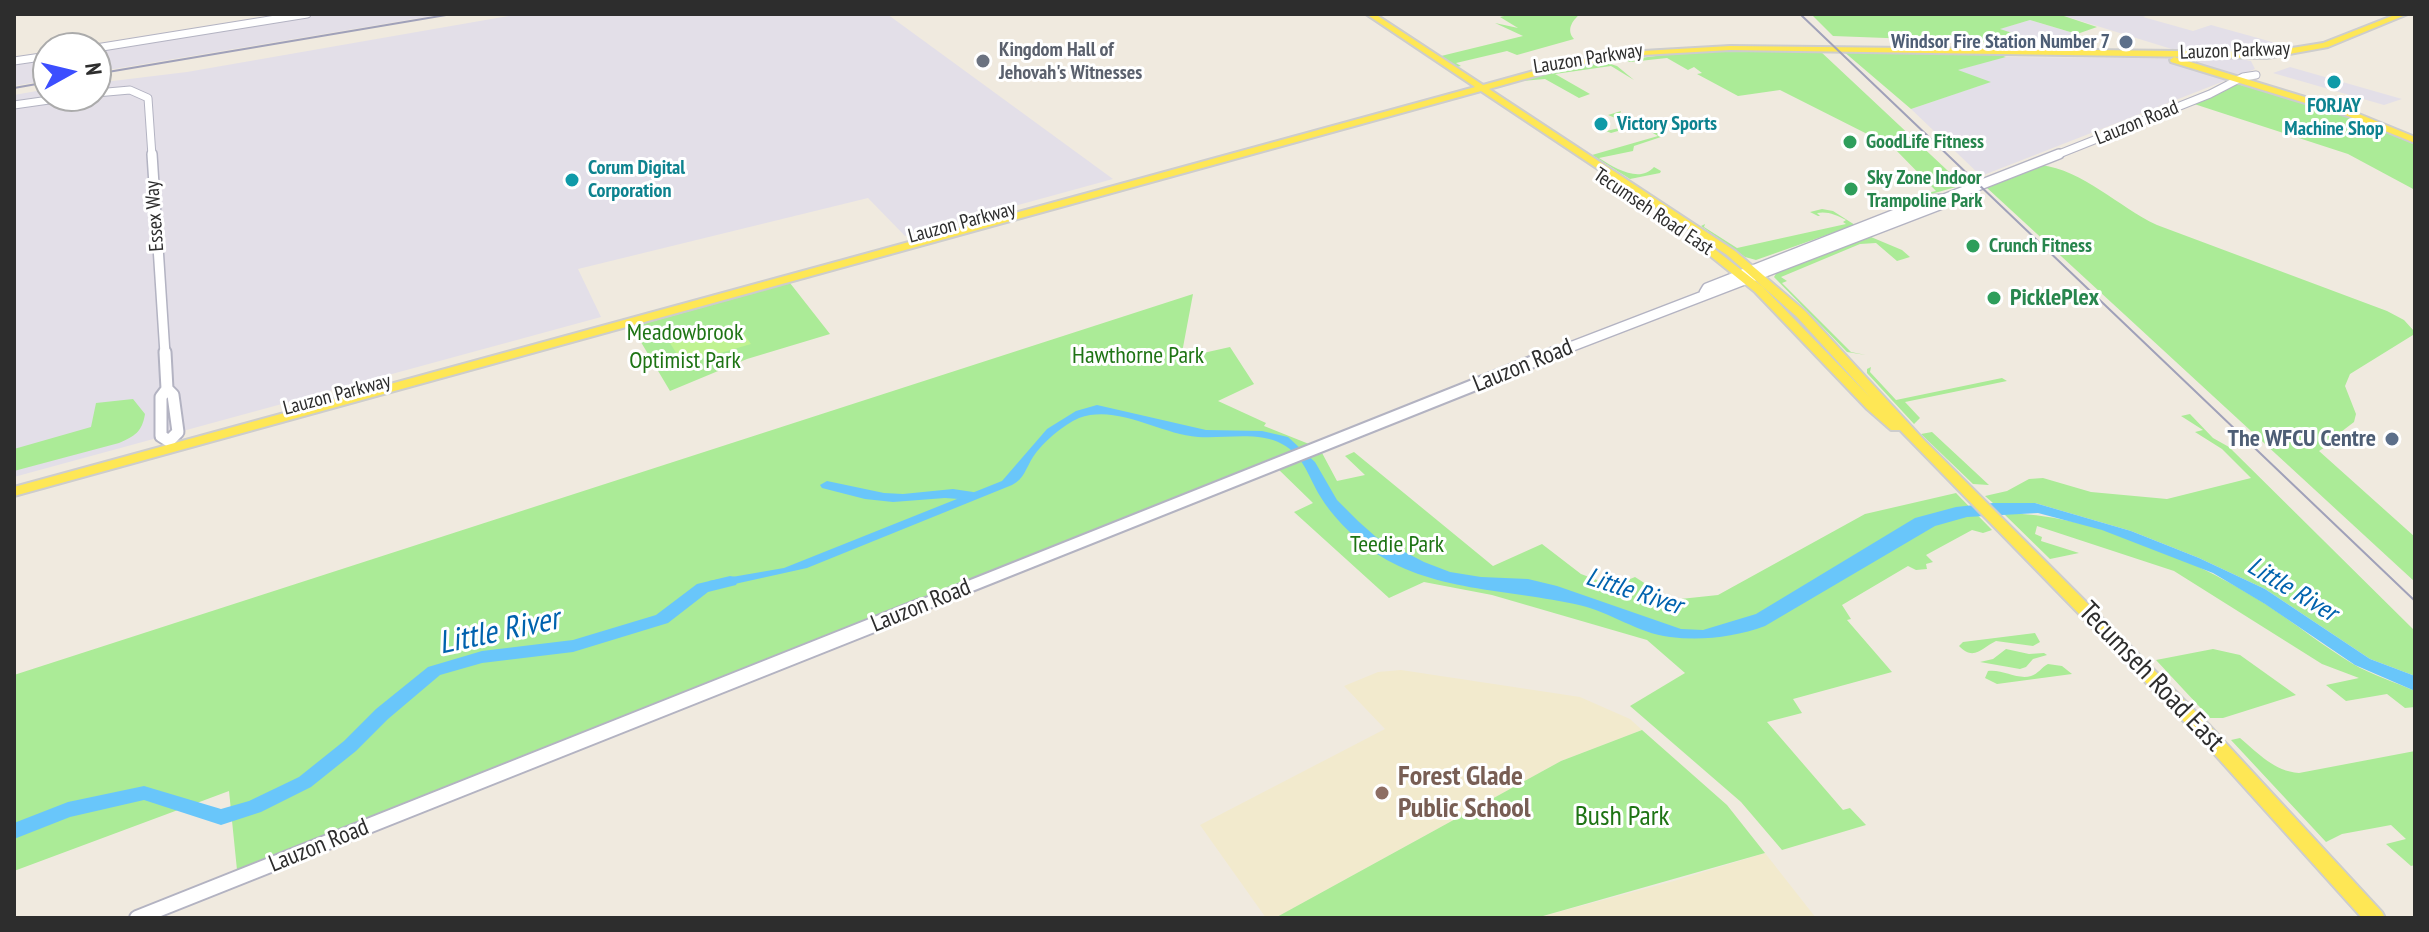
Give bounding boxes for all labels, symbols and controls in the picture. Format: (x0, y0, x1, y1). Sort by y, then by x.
place label: Windsor Fire Station Number 7 (1891, 30, 2110, 54)
north arrow (32, 32, 112, 112)
marker: Windsor Fire Station Number 7 (2117, 33, 2135, 51)
street label: Lauzon Parkway (2179, 37, 2291, 65)
place label: Kingdom Hall of Jehovah's Witnesses (999, 38, 1142, 85)
street label: Lauzon Parkway (1532, 39, 1644, 79)
marker: Kingdom Hall of Jehovah's Witnesses (974, 52, 992, 70)
text: N (79, 61, 108, 77)
marker: FORJAY Machine Shop (2325, 73, 2343, 91)
place label: FORJAY Machine Shop (2284, 94, 2384, 141)
street label: Lauzon Road (2092, 95, 2182, 151)
place label: Victory Sports (1617, 112, 1717, 136)
marker: Victory Sports (1592, 115, 1610, 133)
place label: GoodLife Fitness (1866, 130, 1984, 154)
marker: GoodLife Fitness (1841, 133, 1859, 151)
place label: Corum Digital Corporation (588, 156, 685, 203)
street label: Tecumseh Road East (1589, 163, 1717, 261)
place label: Sky Zone Indoor Trampoline Park (1867, 166, 1982, 213)
marker: Corum Digital Corporation (563, 171, 581, 189)
street label: Essex Way (141, 180, 169, 252)
marker: Sky Zone Indoor Trampoline Park (1842, 180, 1860, 198)
street label: Lauzon Parkway (906, 197, 1018, 249)
place label: Crunch Fitness (1989, 234, 2092, 258)
marker: Crunch Fitness (1964, 237, 1982, 255)
place label: PicklePlex (2010, 284, 2099, 312)
marker: PicklePlex (1985, 289, 2003, 307)
park label: Meadowbrook Optimist Park (627, 319, 743, 375)
street label: Lauzon Road (1469, 333, 1577, 399)
park label: Hawthorne Park (1072, 342, 1204, 370)
street label: Lauzon Parkway (281, 369, 393, 421)
place label: The WFCU Centre (2228, 425, 2376, 453)
marker: The WFCU Centre (2383, 430, 2401, 448)
park label: Teedie Park (1350, 531, 1444, 559)
water label: Little River (2241, 551, 2343, 629)
water label: Little River (1582, 562, 1686, 622)
street label: Lauzon Road (867, 573, 975, 639)
street label: Tecumseh Road East (2071, 595, 2231, 759)
water label: Little River (435, 601, 563, 663)
place label: Forest Glade Public School (1398, 760, 1531, 826)
marker: Forest Glade Public School (1373, 784, 1391, 802)
park label: Bush Park (1575, 800, 1669, 834)
street label: Lauzon Road (265, 813, 373, 879)

